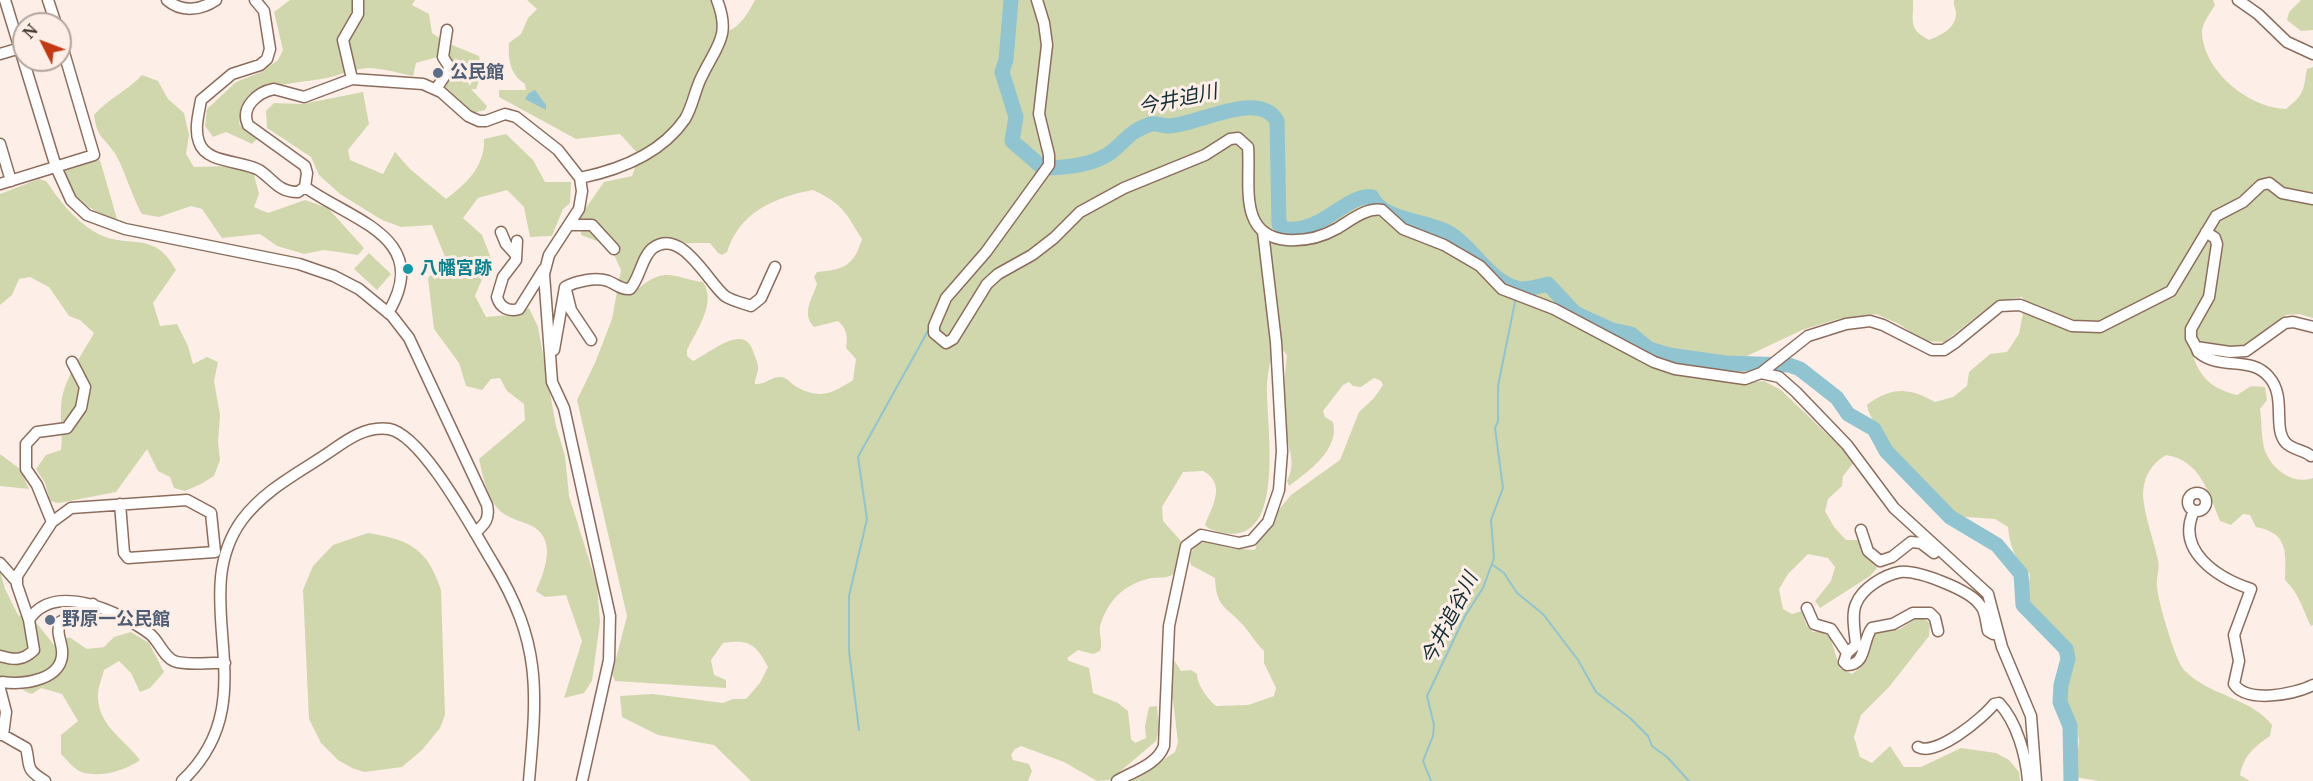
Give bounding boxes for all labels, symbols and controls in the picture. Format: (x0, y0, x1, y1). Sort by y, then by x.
north arrow (12, 12, 72, 72)
text: N (18, 19, 42, 43)
place label: 公民館 (450, 62, 504, 84)
marker: 公民館 (431, 66, 445, 80)
water label: 今井迫川 (1136, 80, 1220, 120)
place label: 八幡宮跡 (420, 258, 492, 280)
marker: 八幡宮跡 (401, 262, 415, 276)
water label: 今井追谷川 (1417, 569, 1483, 669)
place label: 野原一公民館 (62, 609, 170, 631)
marker: 野原一公民館 (43, 613, 57, 627)

